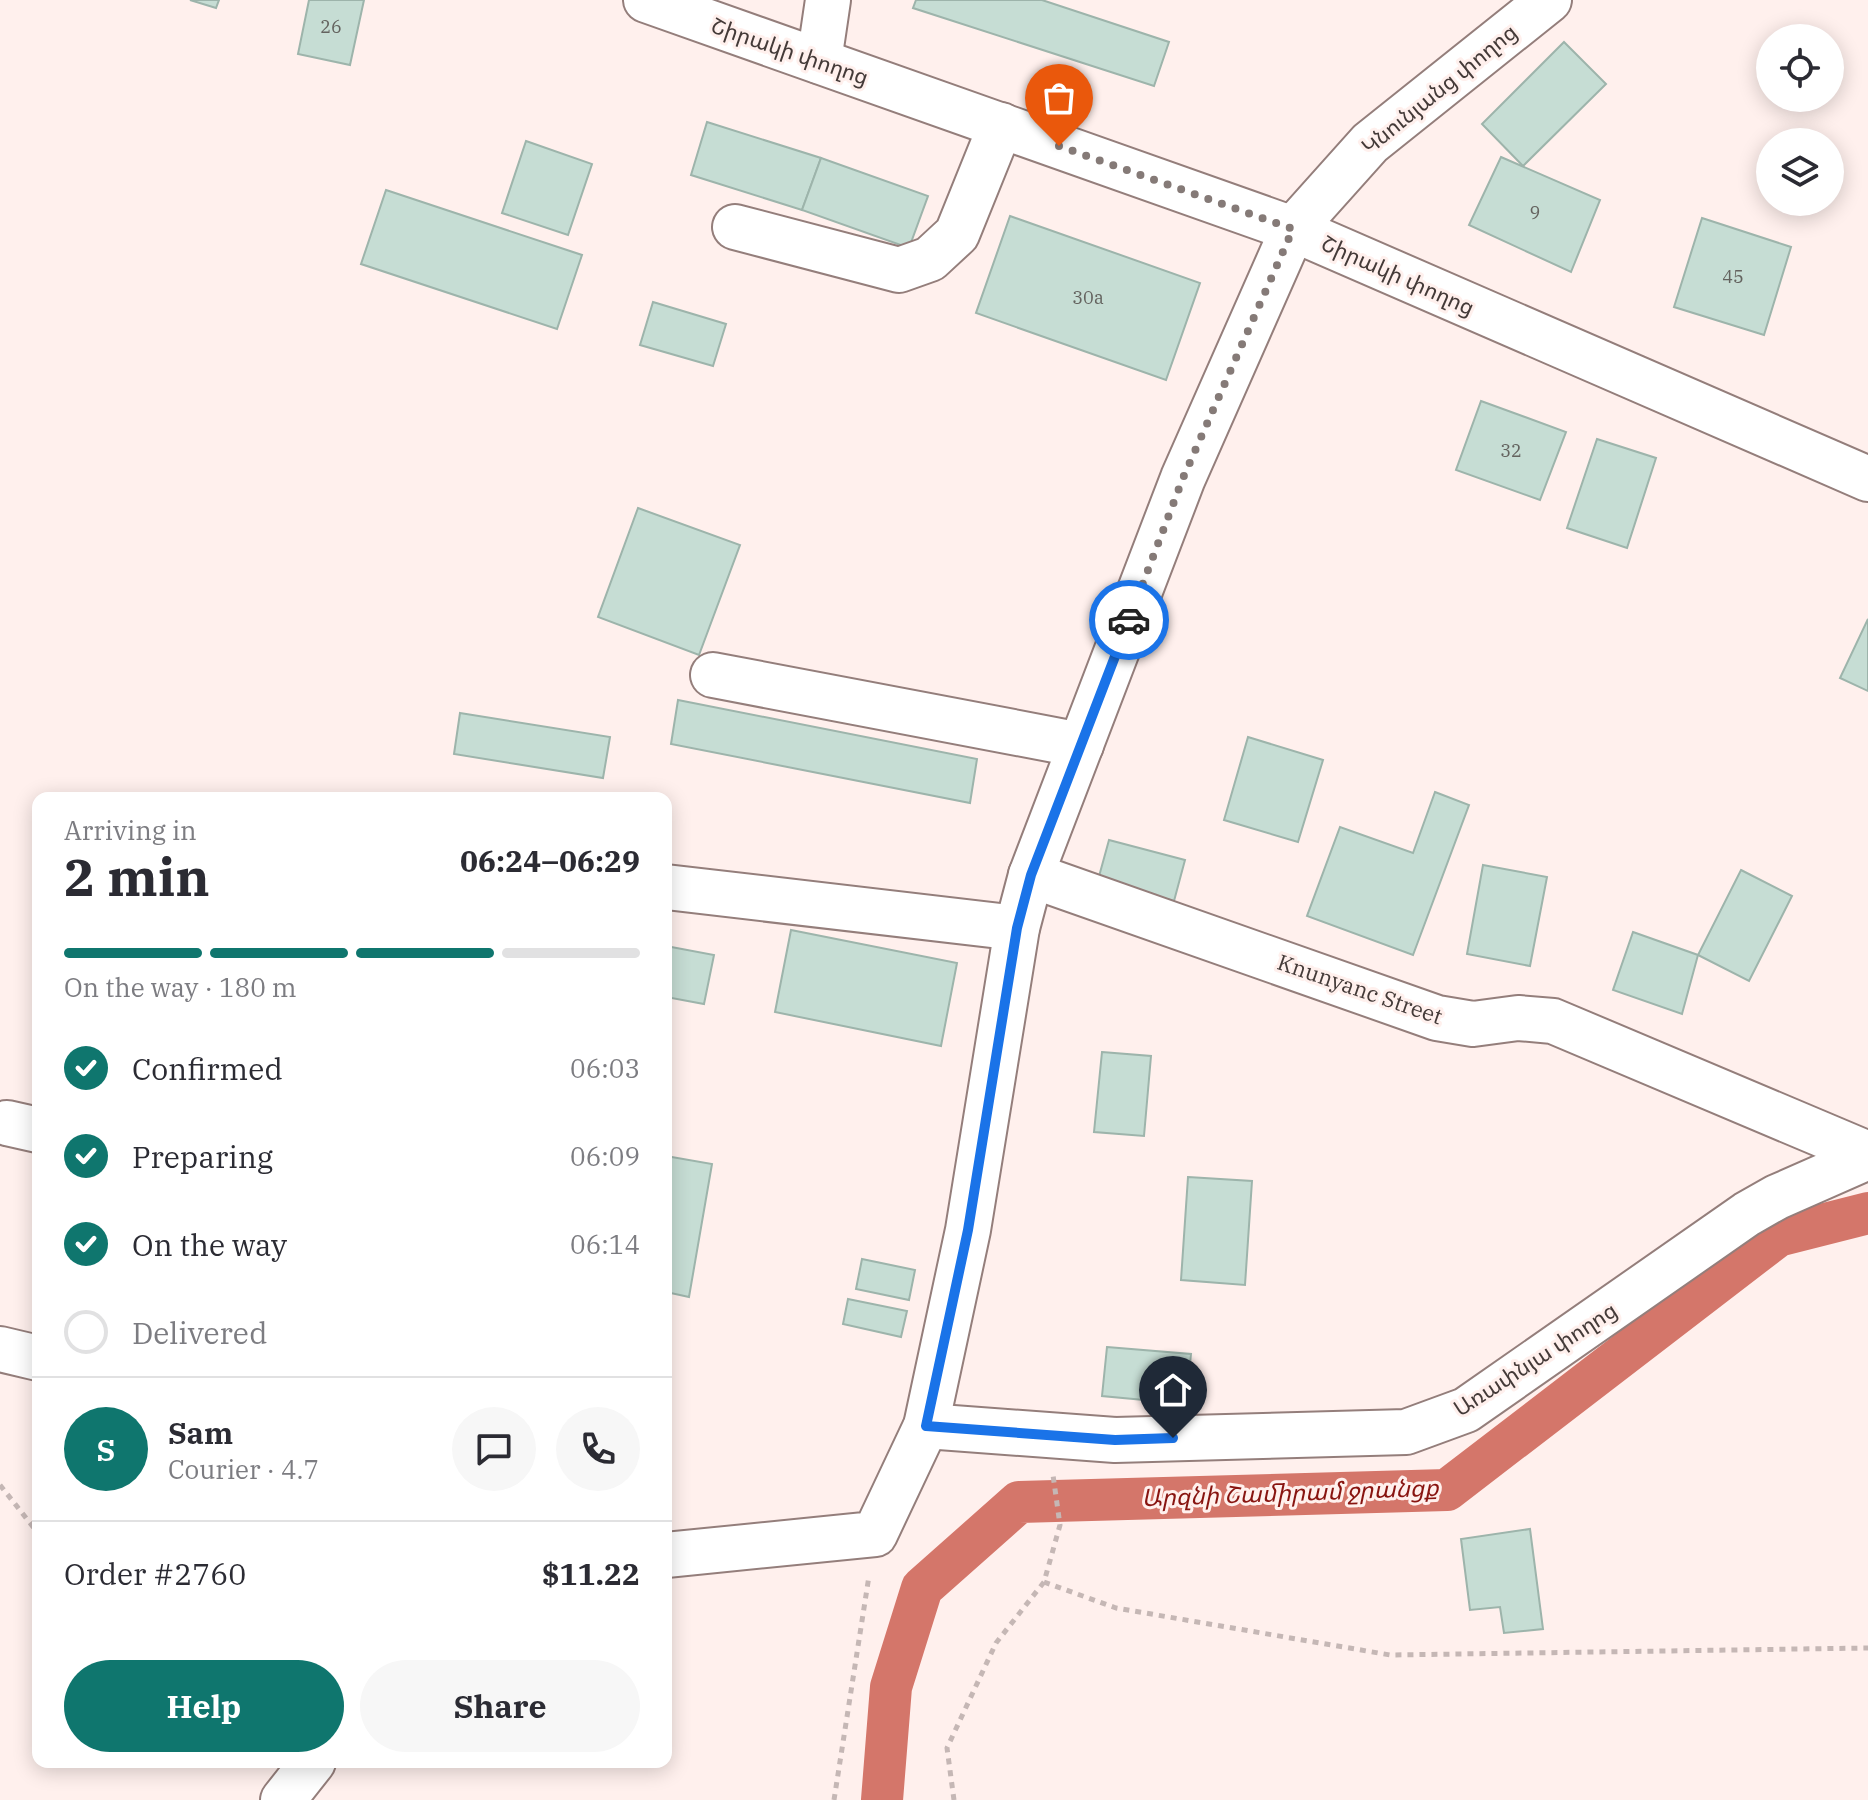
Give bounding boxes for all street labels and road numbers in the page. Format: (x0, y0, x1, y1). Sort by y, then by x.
street label: Շիրակի փողոց (708, 10, 873, 91)
street label: Կնունյանց փողոց (1355, 17, 1522, 160)
street label: Շիրակի փողոց (1317, 228, 1479, 321)
street label: Knunyanc Street (1274, 947, 1447, 1030)
street label: Առափնյա փողոց (1447, 1295, 1622, 1422)

